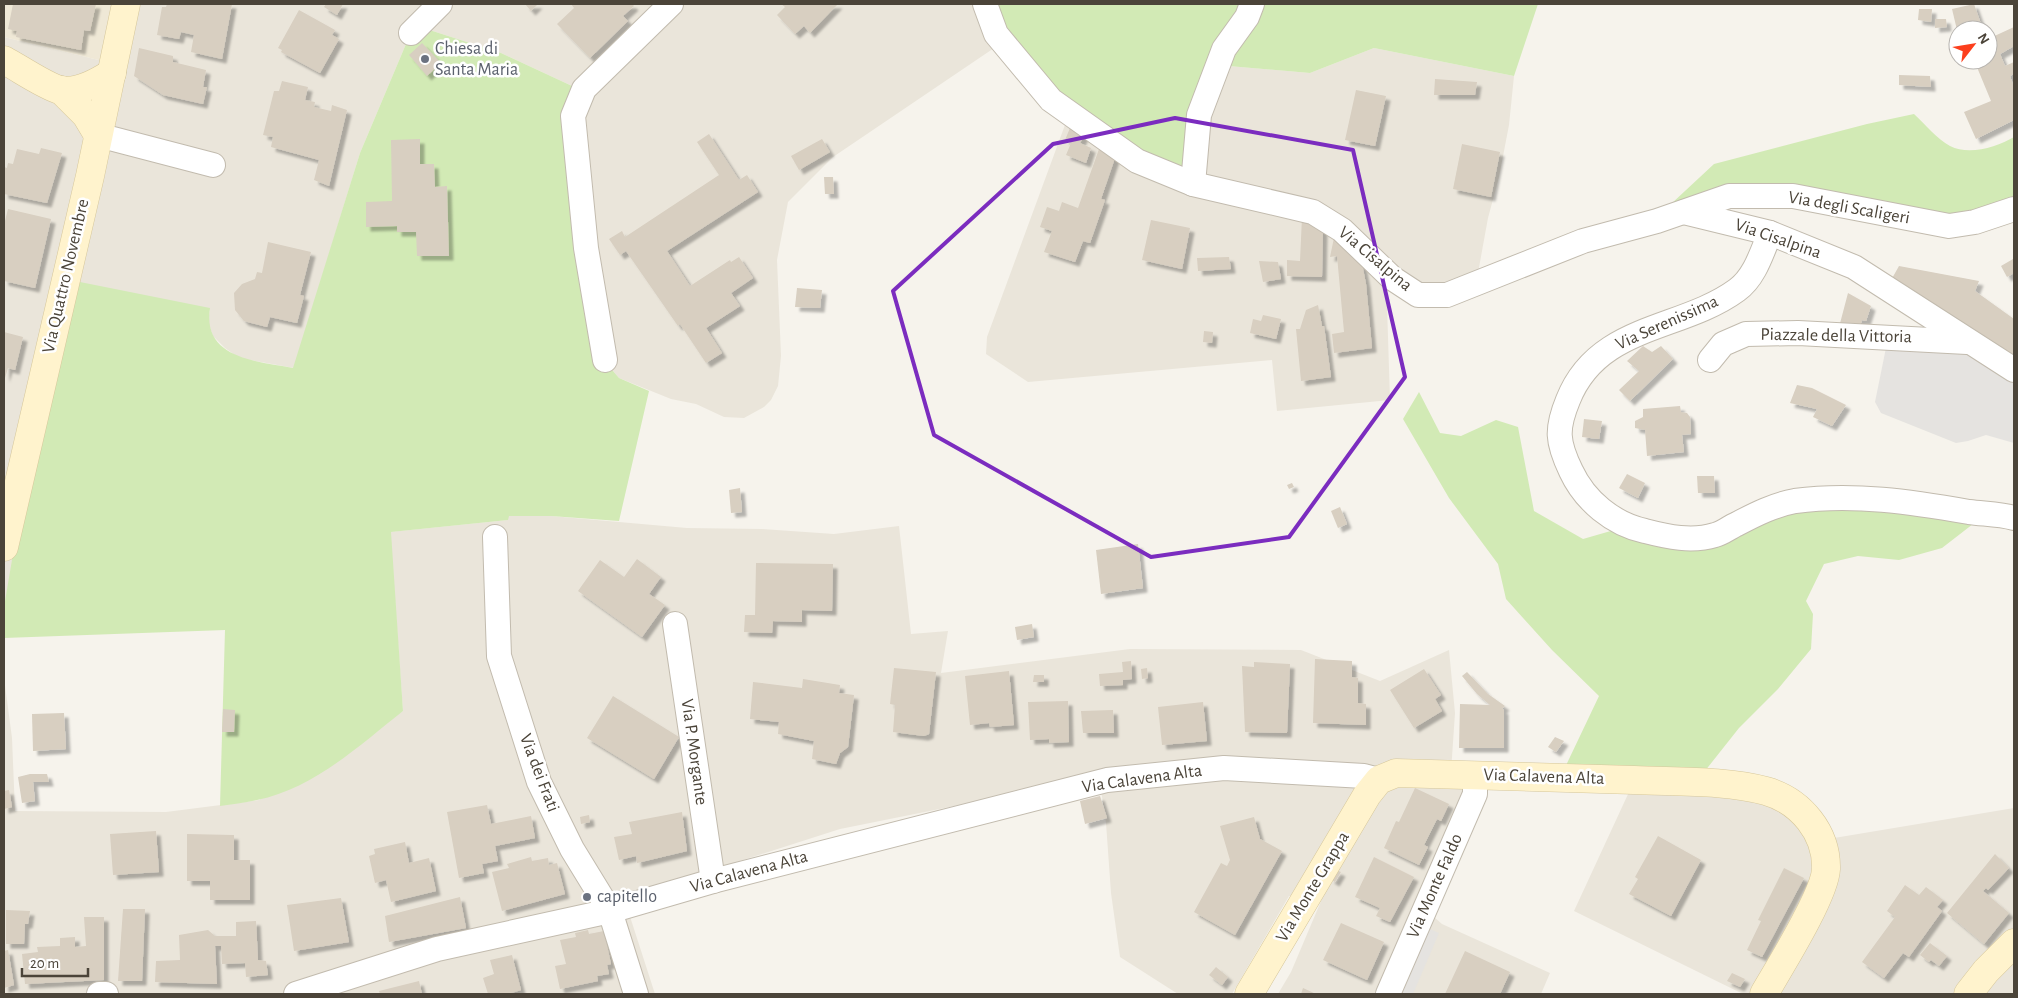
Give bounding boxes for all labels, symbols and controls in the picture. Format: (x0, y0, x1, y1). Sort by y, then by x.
north arrow (1948, 20, 1998, 70)
text: N (1975, 31, 1992, 47)
place label: Chiesa di Santa Maria (435, 40, 518, 79)
marker: Chiesa di Santa Maria (419, 53, 431, 65)
street label: Via degli Scaligeri (1787, 188, 1911, 228)
street label: Via Quattro Novembre (39, 197, 93, 355)
street label: Via Cisalpina (1732, 216, 1824, 262)
street label: Via Cisalpina (1335, 223, 1415, 295)
street label: Via Serenissima (1613, 292, 1721, 354)
street label: Piazzale della Vittoria (1760, 326, 1912, 346)
street label: Via P. Morgante (678, 698, 710, 806)
street label: Via dei Frati (516, 732, 562, 814)
street label: Via Calavena Alta (1081, 762, 1203, 796)
street label: Via Calavena Alta (1483, 766, 1605, 788)
street label: Via Monte Grappa (1273, 829, 1353, 945)
street label: Via Monte Faldo (1404, 831, 1466, 941)
street label: Via Calavena Alta (688, 848, 810, 896)
place label: capitello (597, 888, 657, 906)
marker: capitello (581, 891, 593, 903)
scale bar (22, 946, 89, 978)
text: 20 m (30, 956, 59, 971)

